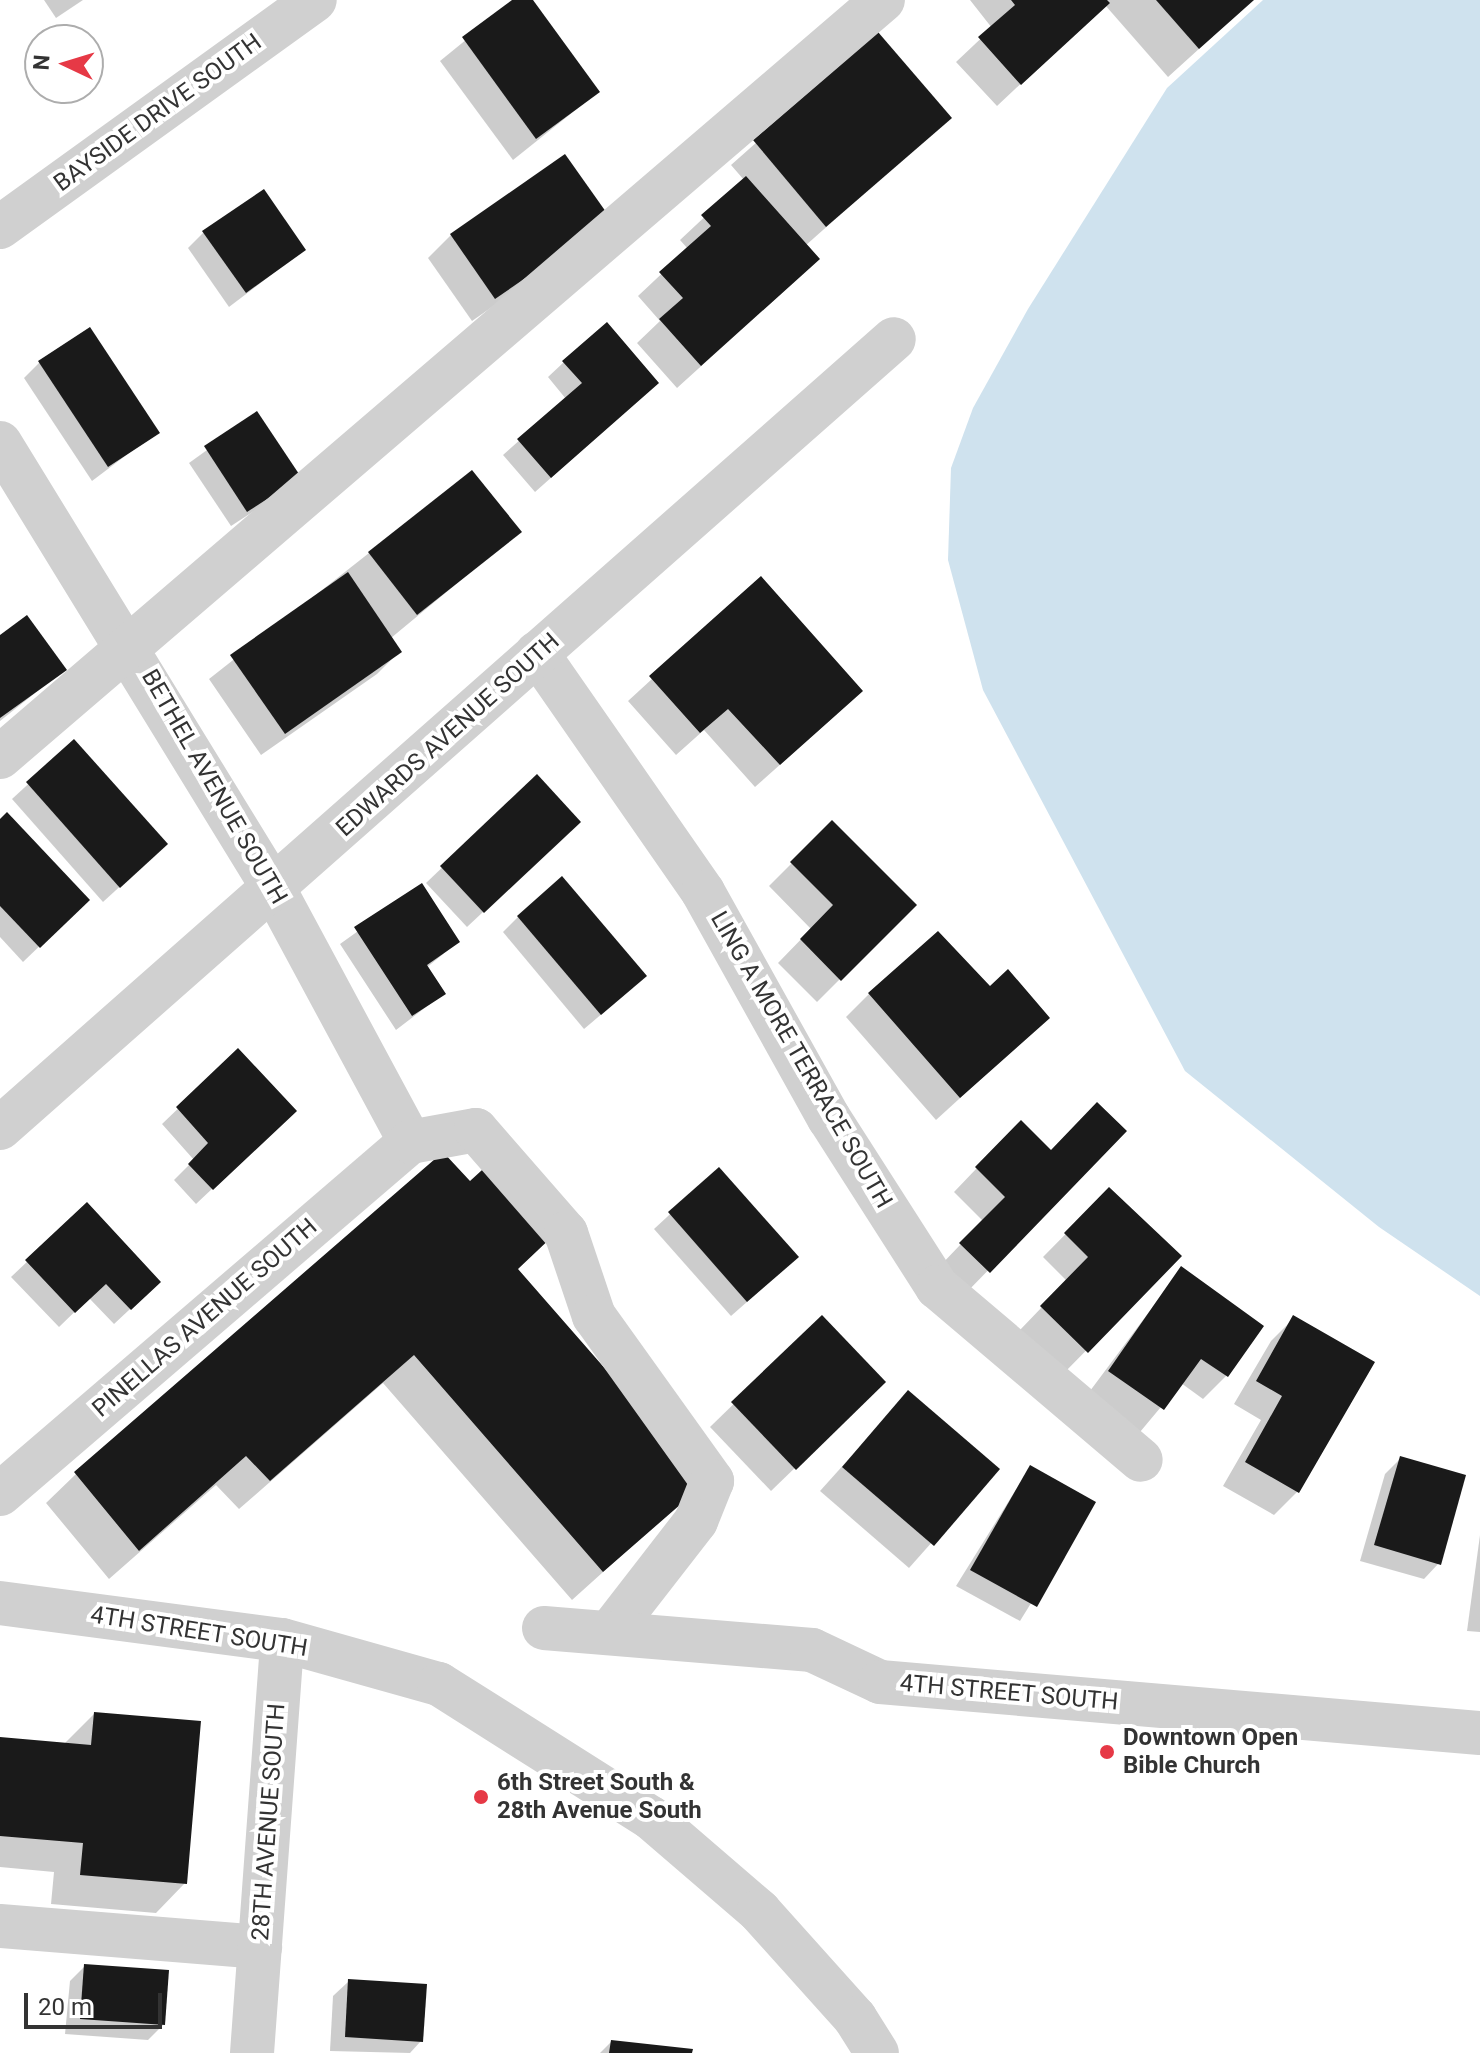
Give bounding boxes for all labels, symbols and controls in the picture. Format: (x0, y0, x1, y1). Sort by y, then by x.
north arrow (24, 24, 104, 104)
street label: BAYSIDE DRIVE SOUTH (49, 28, 267, 198)
text: N (29, 54, 55, 71)
street label: EDWARDS AVENUE SOUTH (331, 627, 565, 843)
street label: BETHEL AVENUE SOUTH (135, 664, 293, 910)
street label: LING A MORE TERRACE SOUTH (704, 906, 898, 1214)
street label: PINELLAS AVENUE SOUTH (87, 1213, 323, 1423)
street label: 4TH STREET SOUTH (88, 1601, 310, 1663)
street label: 4TH STREET SOUTH (898, 1669, 1120, 1717)
street label: 28TH AVENUE SOUTH (246, 1702, 292, 1942)
place label: Downtown Open Bible Church (1123, 1724, 1298, 1780)
marker: Downtown Open Bible Church (1098, 1743, 1116, 1761)
place label: 6th Street South & 28th Avenue South (497, 1769, 702, 1825)
marker: 6th Street South & 28th Avenue South (472, 1788, 490, 1806)
scale bar (28, 1977, 166, 2027)
text: 20 m (38, 1993, 92, 2021)

